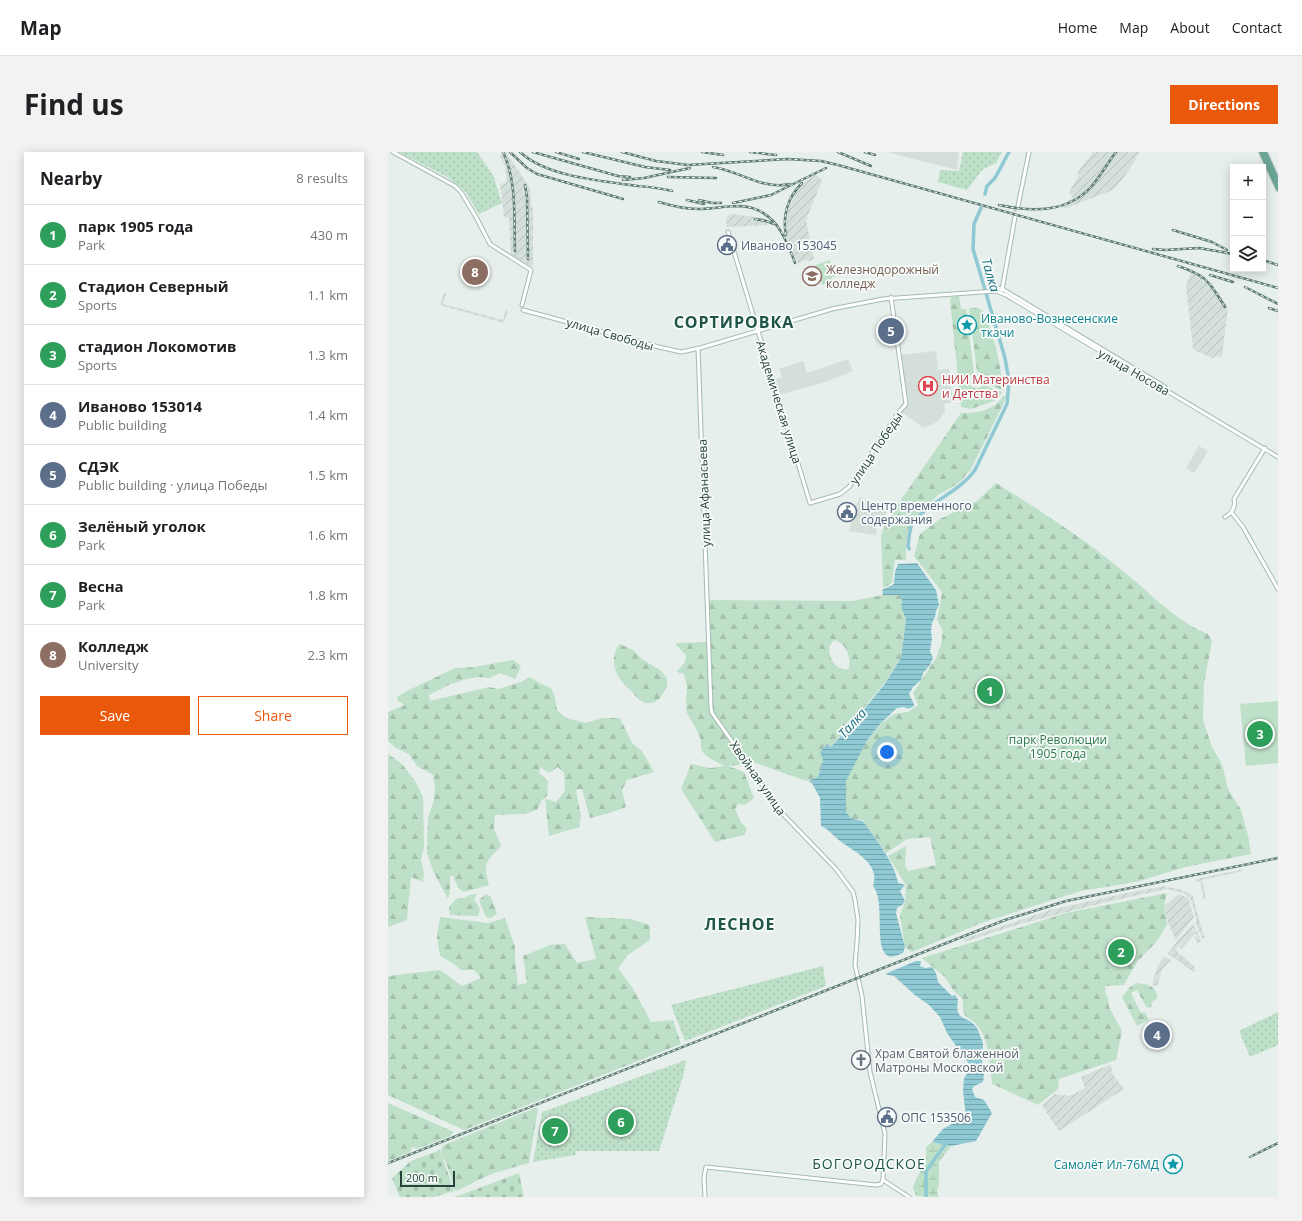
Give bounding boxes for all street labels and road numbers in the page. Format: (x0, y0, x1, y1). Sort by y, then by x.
street label: улица Свободы (564, 313, 656, 355)
street label: Академическая улица (752, 338, 806, 466)
street label: улица Носова (1095, 345, 1173, 399)
street label: улица Победы (846, 409, 906, 487)
street label: улица Афанасьева (694, 439, 714, 547)
street label: Хвойная улица (726, 737, 790, 819)

